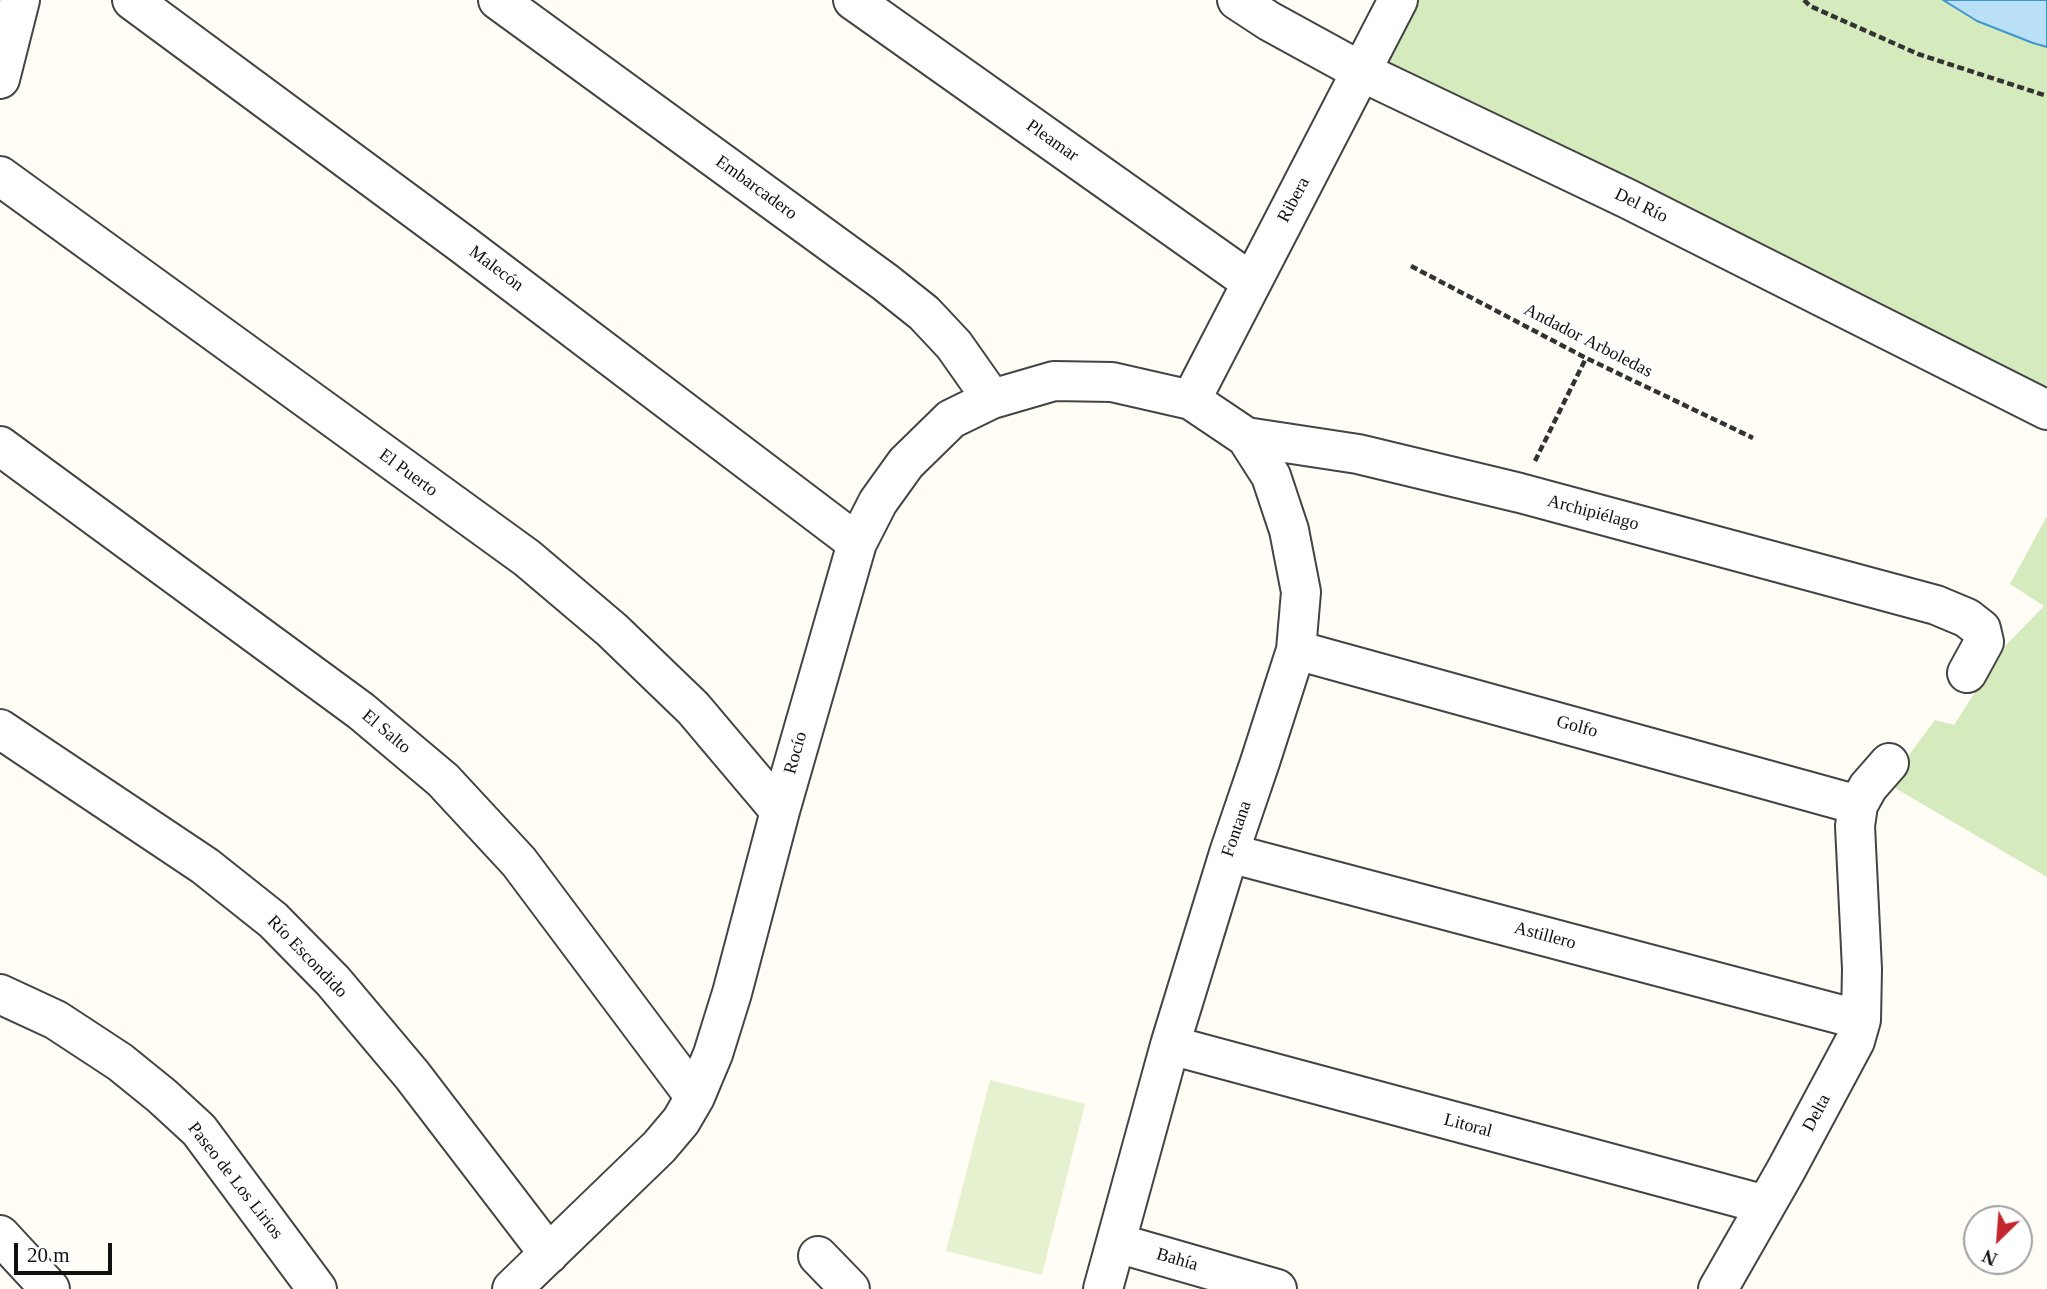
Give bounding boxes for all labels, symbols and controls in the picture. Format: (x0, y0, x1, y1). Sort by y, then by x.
street label: Pleamar (1022, 115, 1082, 167)
street label: Embarcadero (711, 151, 801, 225)
street label: Ribera (1273, 174, 1315, 226)
street label: Del Río (1611, 184, 1671, 228)
street label: Malecón (464, 241, 528, 297)
street label: Andador Arboledas (1520, 299, 1656, 383)
street label: El Puerto (374, 444, 442, 502)
street label: Archipiélago (1545, 490, 1641, 536)
street label: El Salto (357, 705, 415, 759)
street label: Golfo (1554, 711, 1600, 743)
street label: Rocío (780, 729, 812, 777)
street label: Fontana (1217, 798, 1257, 860)
street label: Río Escondido (262, 911, 352, 1003)
street label: Astillero (1512, 917, 1578, 955)
street label: Delta (1798, 1091, 1836, 1135)
street label: Litoral (1442, 1109, 1494, 1143)
street label: Paseo de Los Lirios (183, 1118, 287, 1244)
north arrow (1963, 1205, 2033, 1275)
scale bar (18, 1230, 116, 1274)
text: 20 m (27, 1243, 70, 1267)
street label: Bahía (1154, 1244, 1200, 1276)
text: N (1979, 1245, 2000, 1270)

